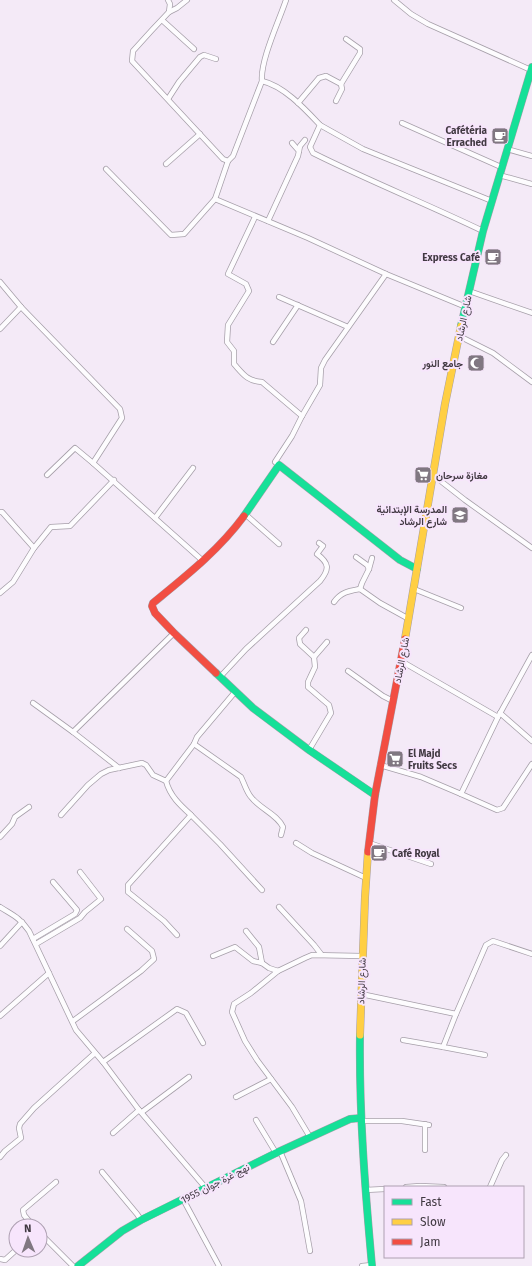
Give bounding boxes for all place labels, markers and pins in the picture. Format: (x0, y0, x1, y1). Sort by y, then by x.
place label: Cafétéria Errached (445, 124, 488, 149)
cafe icon: Cafétéria Errached (490, 126, 510, 146)
cafe icon: Express Café (483, 247, 503, 267)
place label: Express Café (422, 251, 480, 264)
mosque icon: جامع النور (466, 353, 486, 373)
place label: جامع النور (421, 358, 463, 371)
supermarket icon: مغازة سرحان (413, 465, 433, 485)
place label: مغازة سرحان (436, 470, 488, 482)
place label: المدرسة الإبتدائية شارع الرشاد (376, 504, 447, 529)
school or university icon: المدرسة الإبتدائية شارع الرشاد (450, 505, 470, 525)
place label: El Majd Fruits Secs (408, 748, 457, 772)
supermarket icon: El Majd Fruits Secs (385, 749, 405, 769)
cafe icon: Café Royal (369, 843, 389, 863)
place label: Café Royal (392, 847, 440, 860)

